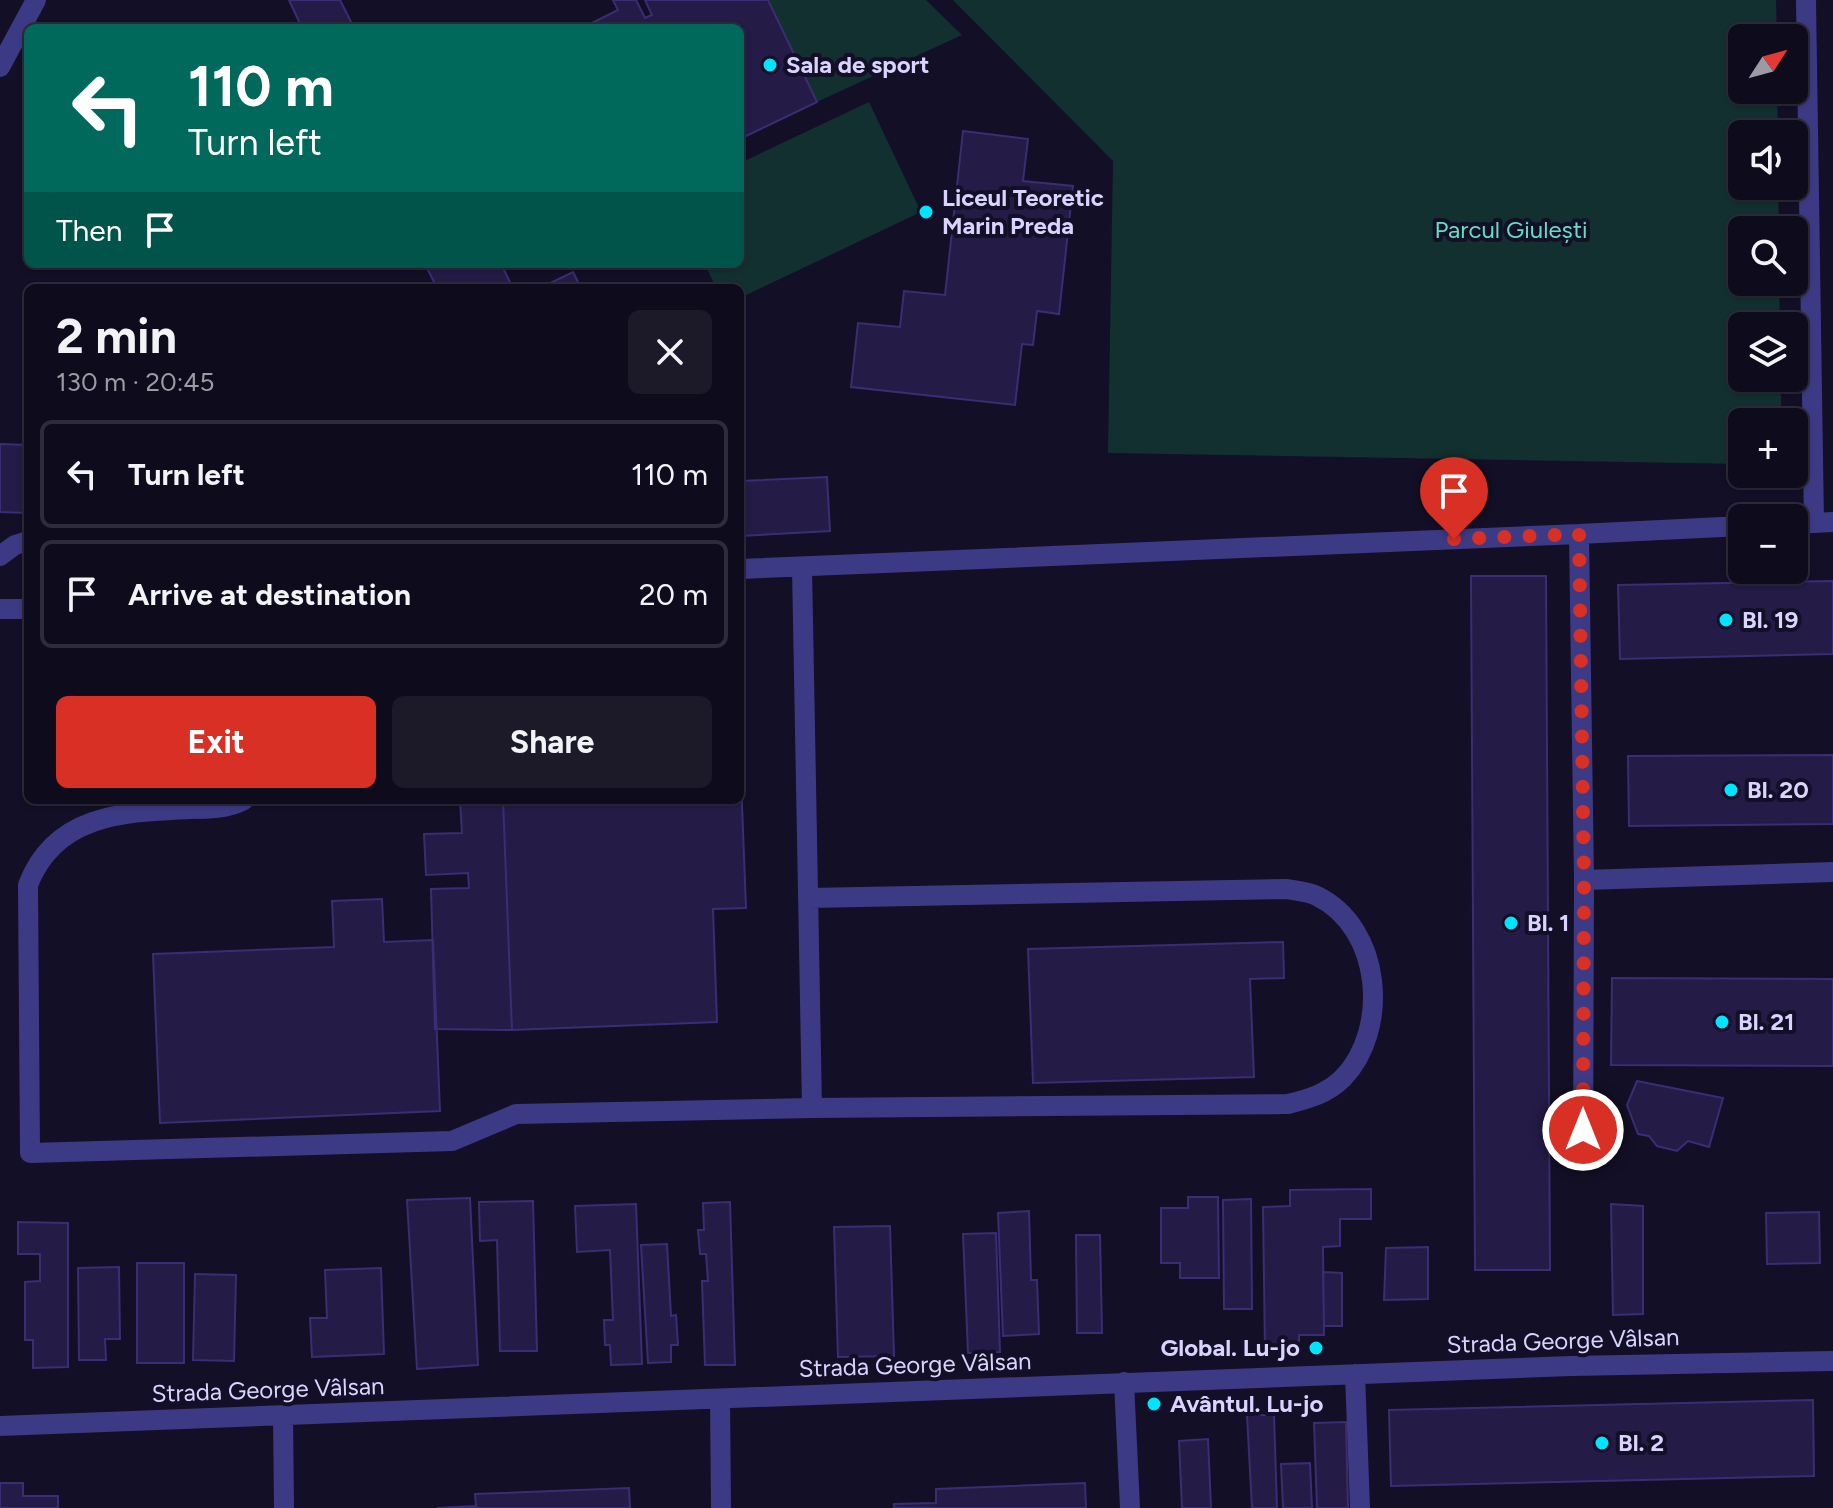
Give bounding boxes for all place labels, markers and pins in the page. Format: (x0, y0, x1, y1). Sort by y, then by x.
place label: Sala de sport (786, 50, 929, 79)
marker: Sala de sport (761, 56, 779, 74)
place label: Liceul Teoretic Marin Preda (942, 183, 1104, 240)
marker: Liceul Teoretic Marin Preda (917, 203, 935, 221)
pin (1420, 457, 1488, 539)
place label: Bl. 19 (1742, 605, 1798, 634)
marker: Bl. 19 (1717, 611, 1735, 629)
place label: Bl. 20 (1747, 775, 1809, 804)
marker: Bl. 20 (1722, 781, 1740, 799)
place label: Bl. 1 (1527, 908, 1569, 937)
marker: Bl. 1 (1502, 914, 1520, 932)
place label: Bl. 21 (1738, 1007, 1794, 1036)
marker: Bl. 21 (1713, 1013, 1731, 1031)
place label: Global. Lu-jo (1160, 1333, 1300, 1362)
marker: Global. Lu-jo (1307, 1339, 1325, 1357)
place label: Avântul. Lu-jo (1170, 1389, 1324, 1418)
marker: Avântul. Lu-jo (1145, 1395, 1163, 1413)
place label: Bl. 2 (1618, 1428, 1664, 1457)
marker: Bl. 2 (1593, 1434, 1611, 1452)

